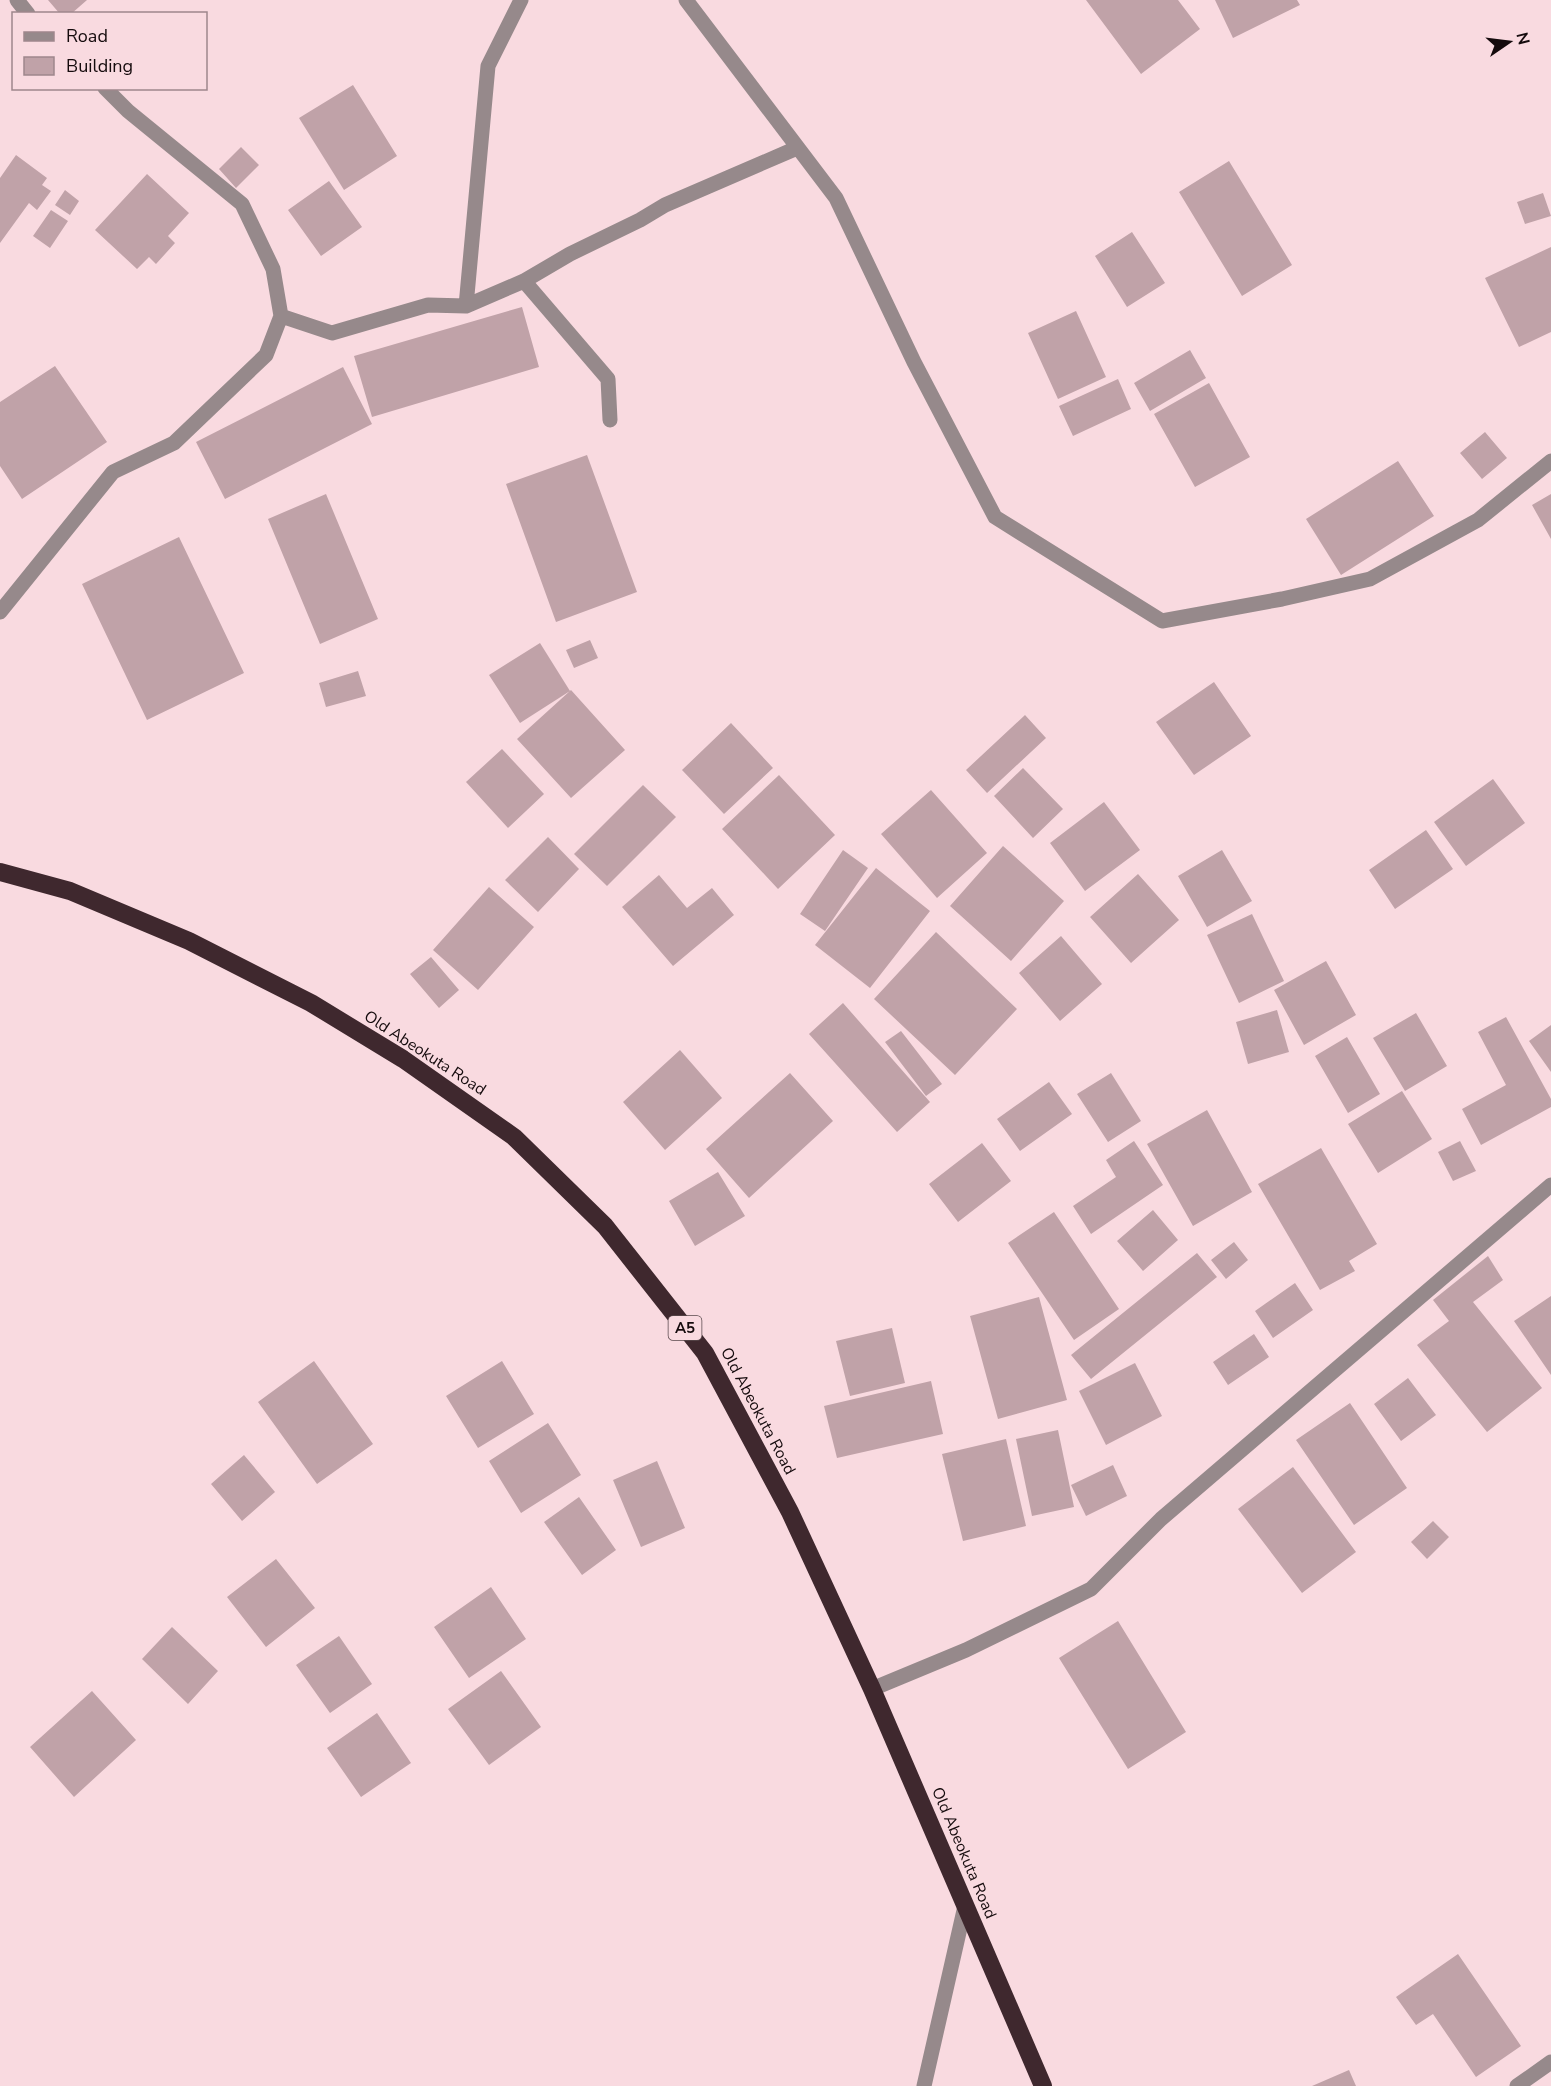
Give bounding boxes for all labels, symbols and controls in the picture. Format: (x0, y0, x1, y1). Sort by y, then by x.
legend (12, 12, 207, 90)
north arrow (1479, 12, 1539, 72)
text: Road (66, 24, 108, 48)
text: N (1510, 30, 1535, 47)
text: Building (66, 54, 133, 78)
street label: Old Abeokuta Road (360, 1005, 490, 1101)
road number: A5 (668, 1316, 702, 1340)
street label: Old Abeokuta Road (715, 1344, 801, 1478)
street label: Old Abeokuta Road (926, 1784, 1002, 1922)

